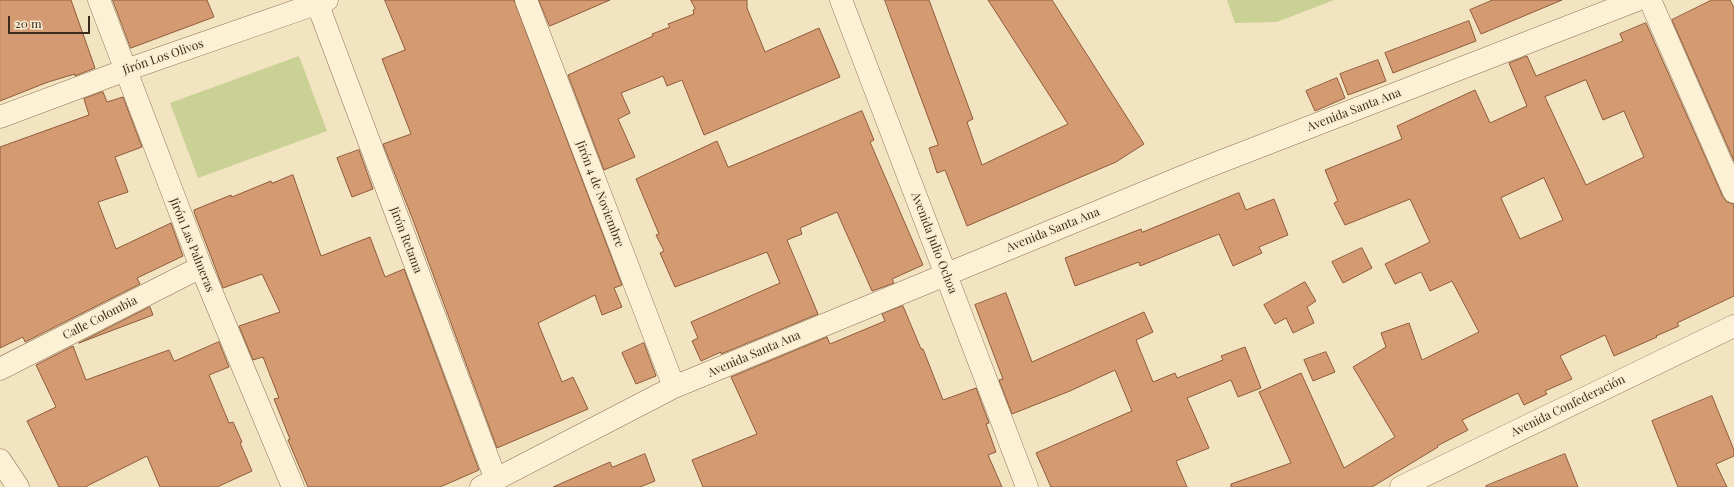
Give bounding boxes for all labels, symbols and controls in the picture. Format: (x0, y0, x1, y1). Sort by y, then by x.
scale bar (10, 8, 92, 34)
text: 20 m (15, 15, 42, 31)
street label: Jirón Los Olivos (121, 36, 205, 78)
street label: Avenida Santa Ana (1305, 85, 1403, 135)
street label: Jirón 4 de Noviembre (573, 139, 627, 249)
street label: Avenida Julio Ochoa (908, 190, 960, 296)
street label: Jirón Las Palmeras (167, 196, 217, 294)
street label: Jirón Retama (387, 205, 425, 275)
street label: Avenida Santa Ana (1004, 205, 1102, 255)
street label: Calle Colombia (60, 293, 140, 343)
street label: Avenida Santa Ana (705, 328, 803, 380)
street label: Avenida Confederación (1509, 372, 1627, 440)

